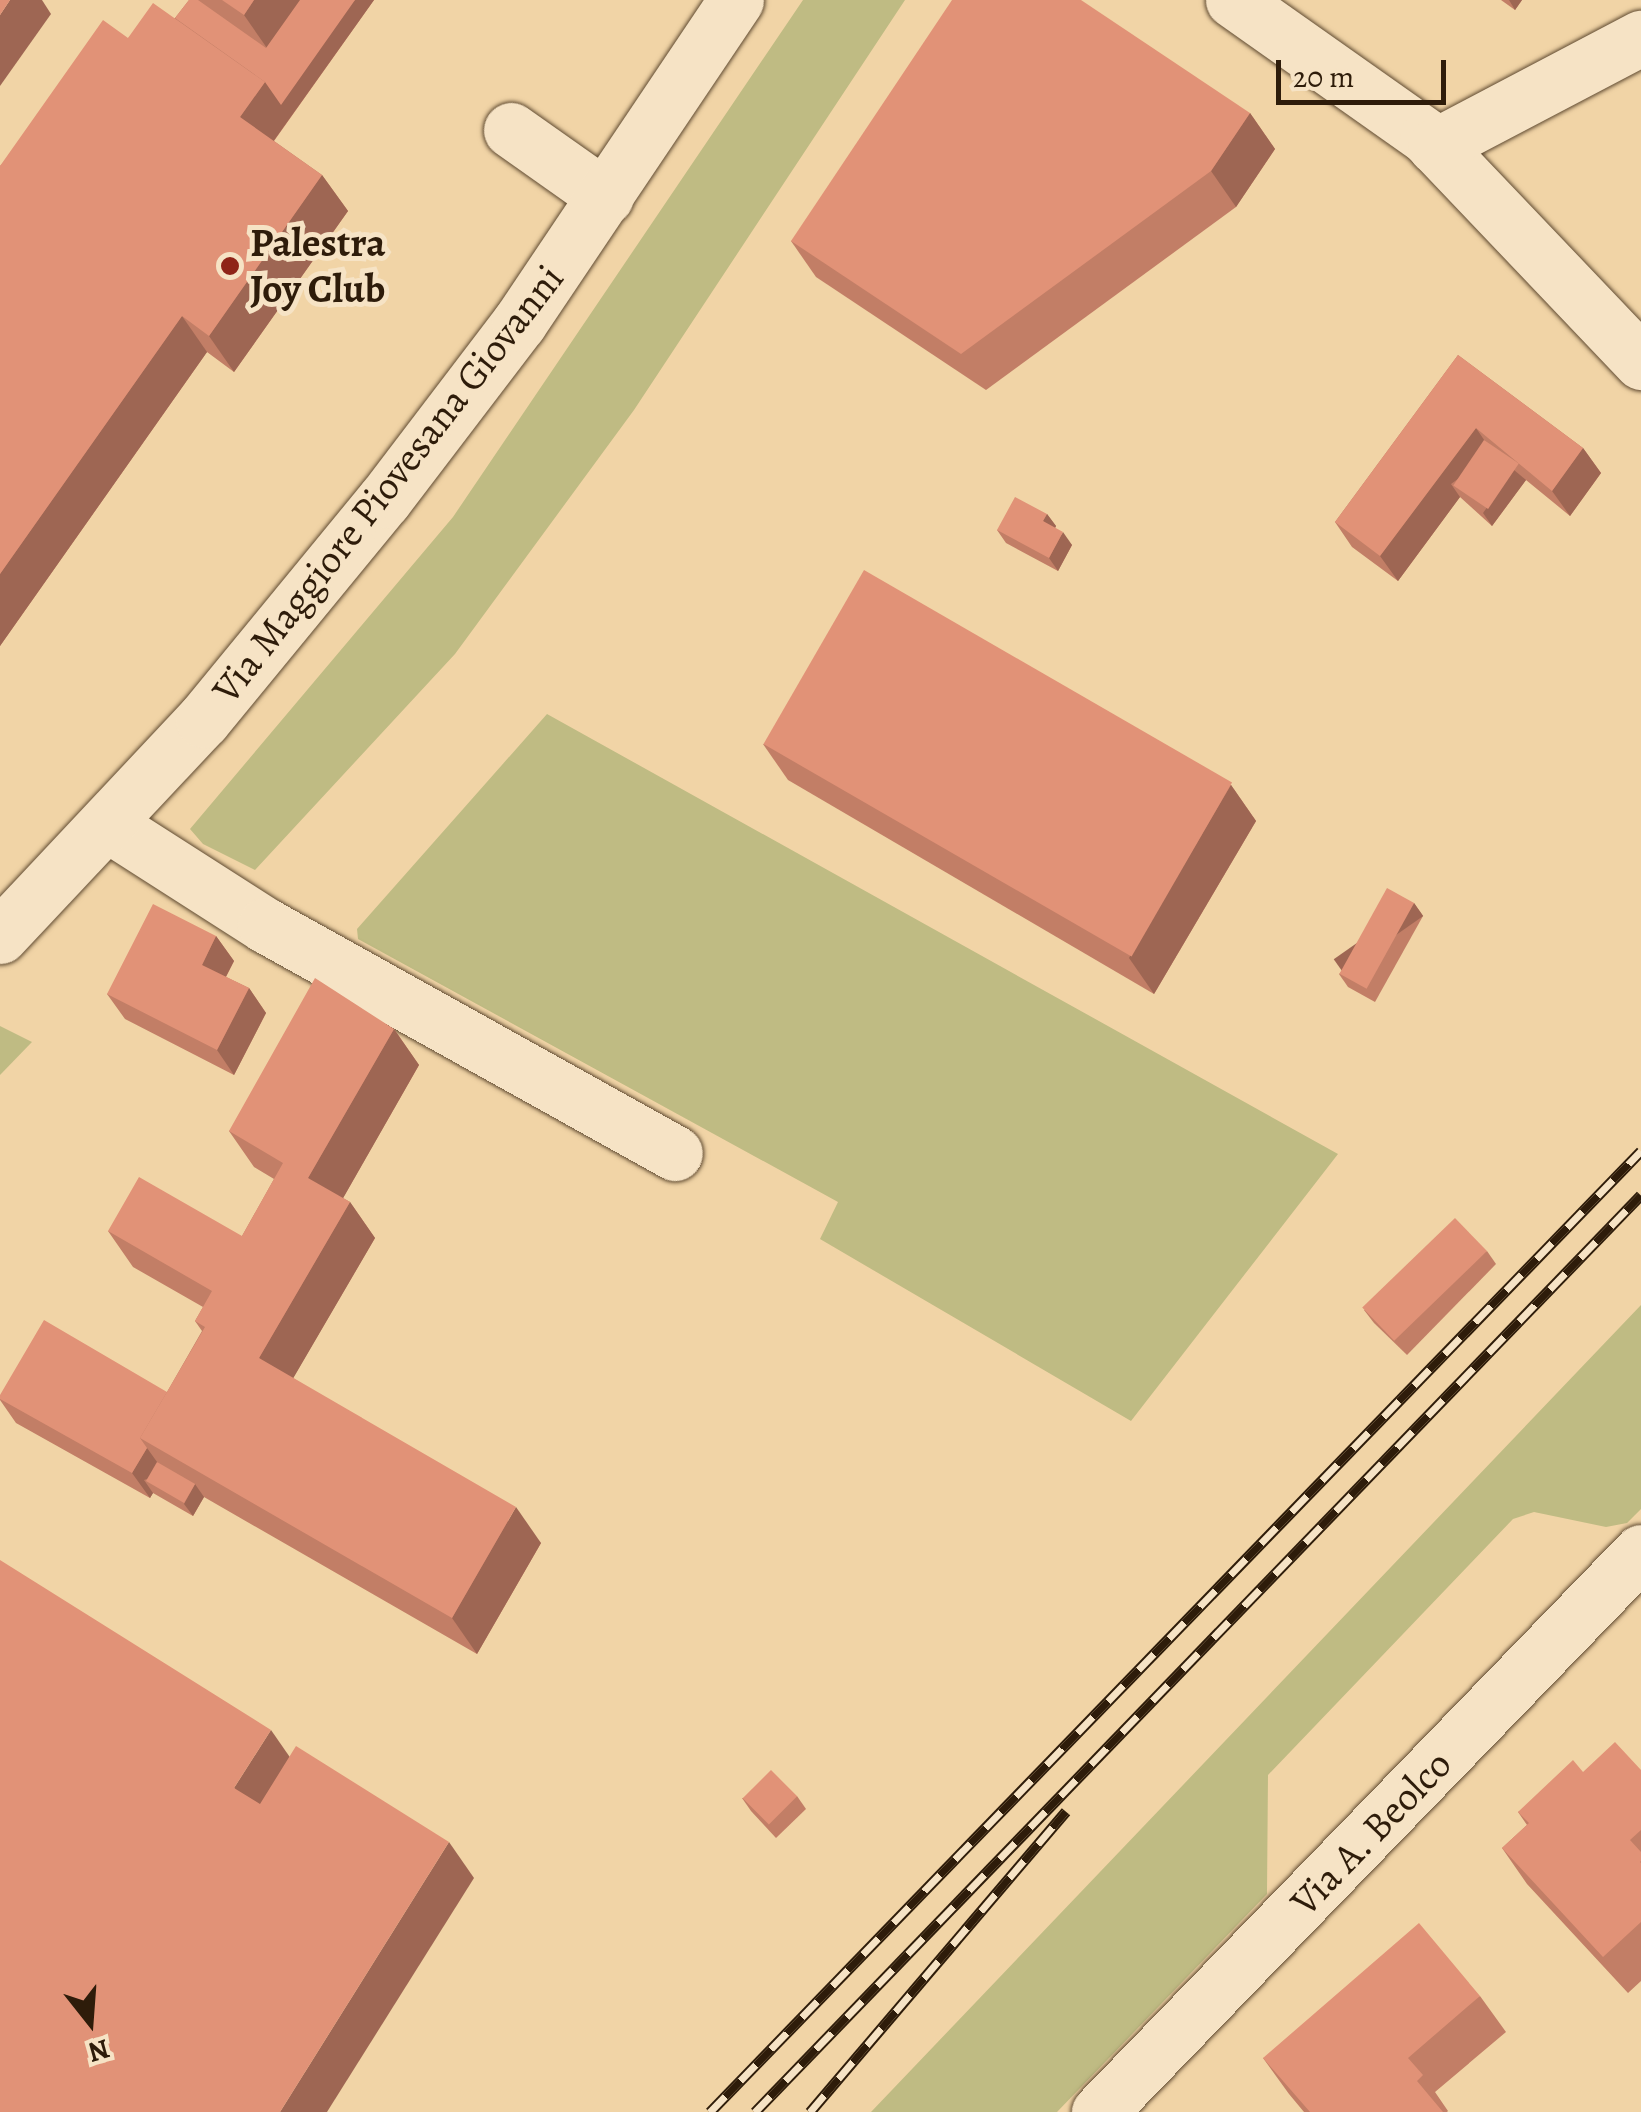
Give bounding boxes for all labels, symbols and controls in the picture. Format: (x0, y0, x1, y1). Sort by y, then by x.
scale bar (1281, 40, 1451, 102)
text: 20 m (1293, 57, 1354, 97)
place label: Palestra Joy Club (250, 219, 386, 313)
street label: Via Maggiore Piovesana Giovanni (202, 255, 574, 713)
marker: Palestra Joy Club (219, 255, 241, 277)
street label: Via A. Beolco (1280, 1740, 1462, 1926)
north arrow (40, 1972, 140, 2072)
text: N (83, 2030, 114, 2072)

